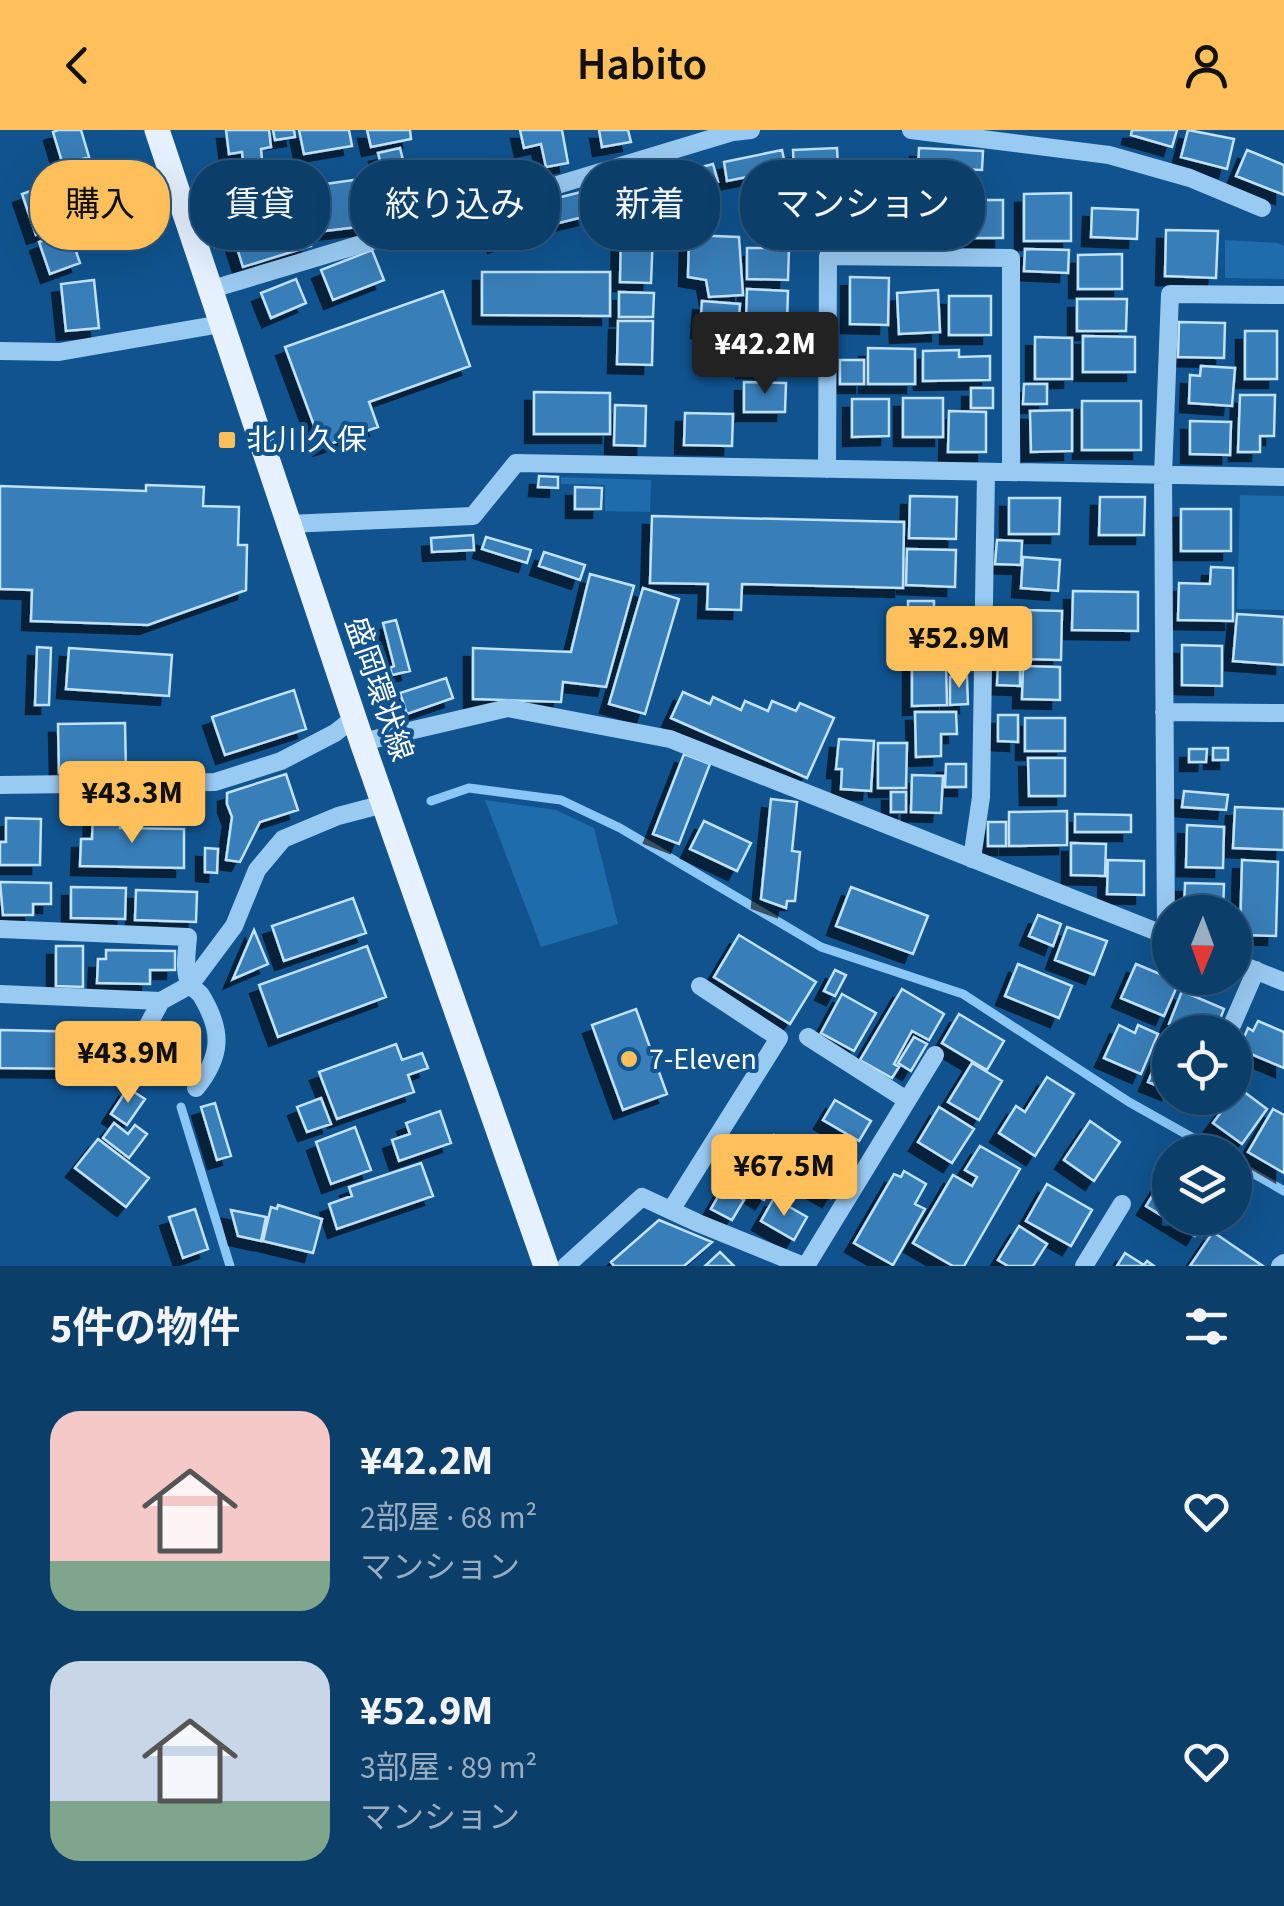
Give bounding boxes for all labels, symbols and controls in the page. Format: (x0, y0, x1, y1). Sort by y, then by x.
text: Habito (577, 33, 707, 97)
icon: back (50, 38, 105, 93)
icon: person (1179, 38, 1234, 93)
chip: 購入 (30, 160, 170, 250)
chip: 賃貸 (190, 160, 330, 250)
chip: 絞り込み (350, 160, 560, 250)
chip: 新着 (580, 160, 720, 250)
chip: マンション (740, 160, 985, 250)
pin: ¥42.2M (684, 312, 846, 397)
text: ¥42.2M (714, 321, 816, 367)
place label: 北川久保 (247, 419, 367, 462)
marker: 北川久保 (216, 429, 238, 451)
pin: ¥52.9M (878, 606, 1040, 691)
street label: 盛岡環状線 (334, 611, 423, 767)
text: ¥52.9M (908, 615, 1010, 661)
pin: ¥43.3M (51, 761, 213, 846)
text: ¥43.3M (81, 770, 183, 816)
north arrow (1152, 895, 1252, 995)
map controls (1152, 895, 1252, 1235)
button: locate (1152, 1015, 1252, 1115)
pin: ¥43.9M (47, 1021, 209, 1106)
text: ¥43.9M (77, 1030, 179, 1076)
place label: 7-Eleven (649, 1038, 757, 1081)
marker: 7-Eleven (618, 1048, 640, 1070)
pin: ¥67.5M (703, 1134, 865, 1219)
button: layers (1152, 1135, 1252, 1235)
text: ¥67.5M (733, 1143, 835, 1189)
text: 5件の物件 (50, 1299, 240, 1359)
icon: filters (1179, 1299, 1234, 1354)
text: ¥42.2M (360, 1431, 493, 1491)
icon: home (130, 1451, 250, 1571)
icon: heart (1179, 1484, 1234, 1539)
text: 2部屋 · 68 m² (360, 1495, 537, 1541)
text: マンション (360, 1545, 520, 1591)
text: ¥52.9M (360, 1681, 493, 1741)
icon: home (130, 1701, 250, 1821)
icon: heart (1179, 1734, 1234, 1789)
text: 3部屋 · 89 m² (360, 1745, 537, 1791)
text: マンション (360, 1795, 520, 1841)

